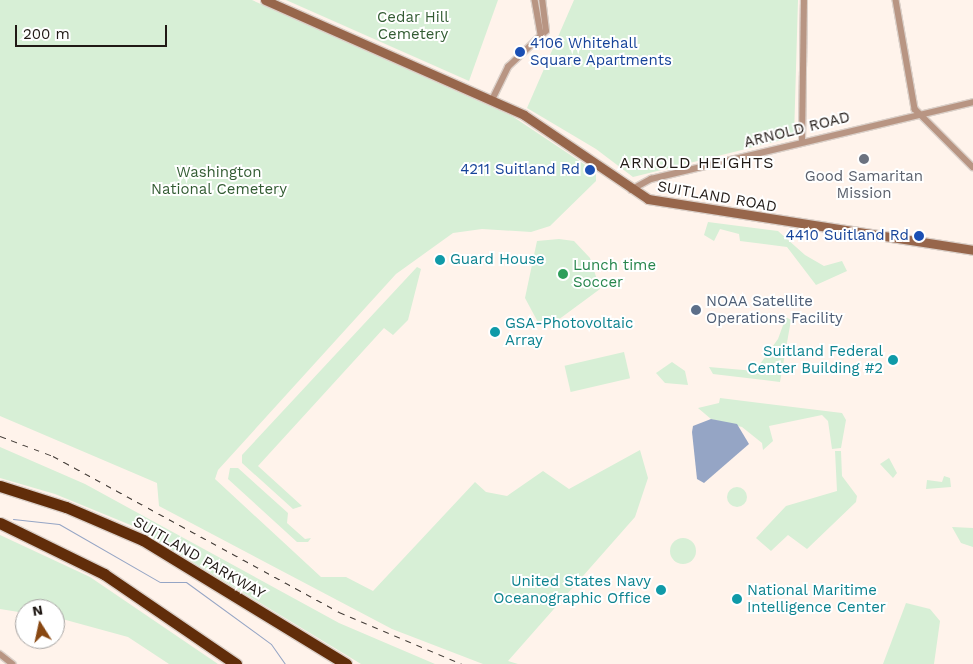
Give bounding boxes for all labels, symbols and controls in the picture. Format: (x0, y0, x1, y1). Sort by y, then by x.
park label: Cedar Hill Cemetery (377, 8, 449, 43)
scale bar (18, 15, 170, 47)
text: 200 m (23, 25, 70, 43)
place label: 4106 Whitehall Square Apartments (530, 34, 672, 69)
marker: 4106 Whitehall Square Apartments (514, 46, 526, 58)
street label: ARNOLD ROAD (742, 108, 852, 152)
district label: ARNOLD HEIGHTS (618, 153, 776, 173)
marker: Good Samaritan Mission (858, 153, 870, 165)
place label: 4211 Suitland Rd (460, 161, 580, 179)
park label: Washington National Cemetery (151, 163, 287, 198)
marker: 4211 Suitland Rd (584, 164, 596, 176)
place label: Good Samaritan Mission (805, 167, 923, 202)
street label: SUITLAND ROAD (656, 178, 778, 216)
place label: 4410 Suitland Rd (786, 227, 909, 245)
marker: 4410 Suitland Rd (913, 230, 925, 242)
place label: Guard House (450, 251, 545, 269)
marker: Guard House (434, 254, 446, 266)
place label: Lunch time Soccer (573, 256, 656, 291)
marker: Lunch time Soccer (557, 268, 569, 280)
place label: NOAA Satellite Operations Facility (706, 292, 843, 327)
marker: NOAA Satellite Operations Facility (690, 304, 702, 316)
place label: GSA-Photovoltaic Array (505, 314, 633, 349)
marker: GSA-Photovoltaic Array (489, 326, 501, 338)
place label: Suitland Federal Center Building #2 (747, 342, 883, 377)
marker: Suitland Federal Center Building #2 (887, 354, 899, 366)
street label: SUITLAND PARKWAY (130, 513, 268, 603)
place label: United States Navy Oceanographic Office (493, 572, 651, 607)
place label: National Maritime Intelligence Center (747, 581, 886, 616)
marker: United States Navy Oceanographic Office (655, 584, 667, 596)
marker: National Maritime Intelligence Center (731, 593, 743, 605)
north arrow (15, 599, 65, 649)
text: N (31, 601, 44, 619)

